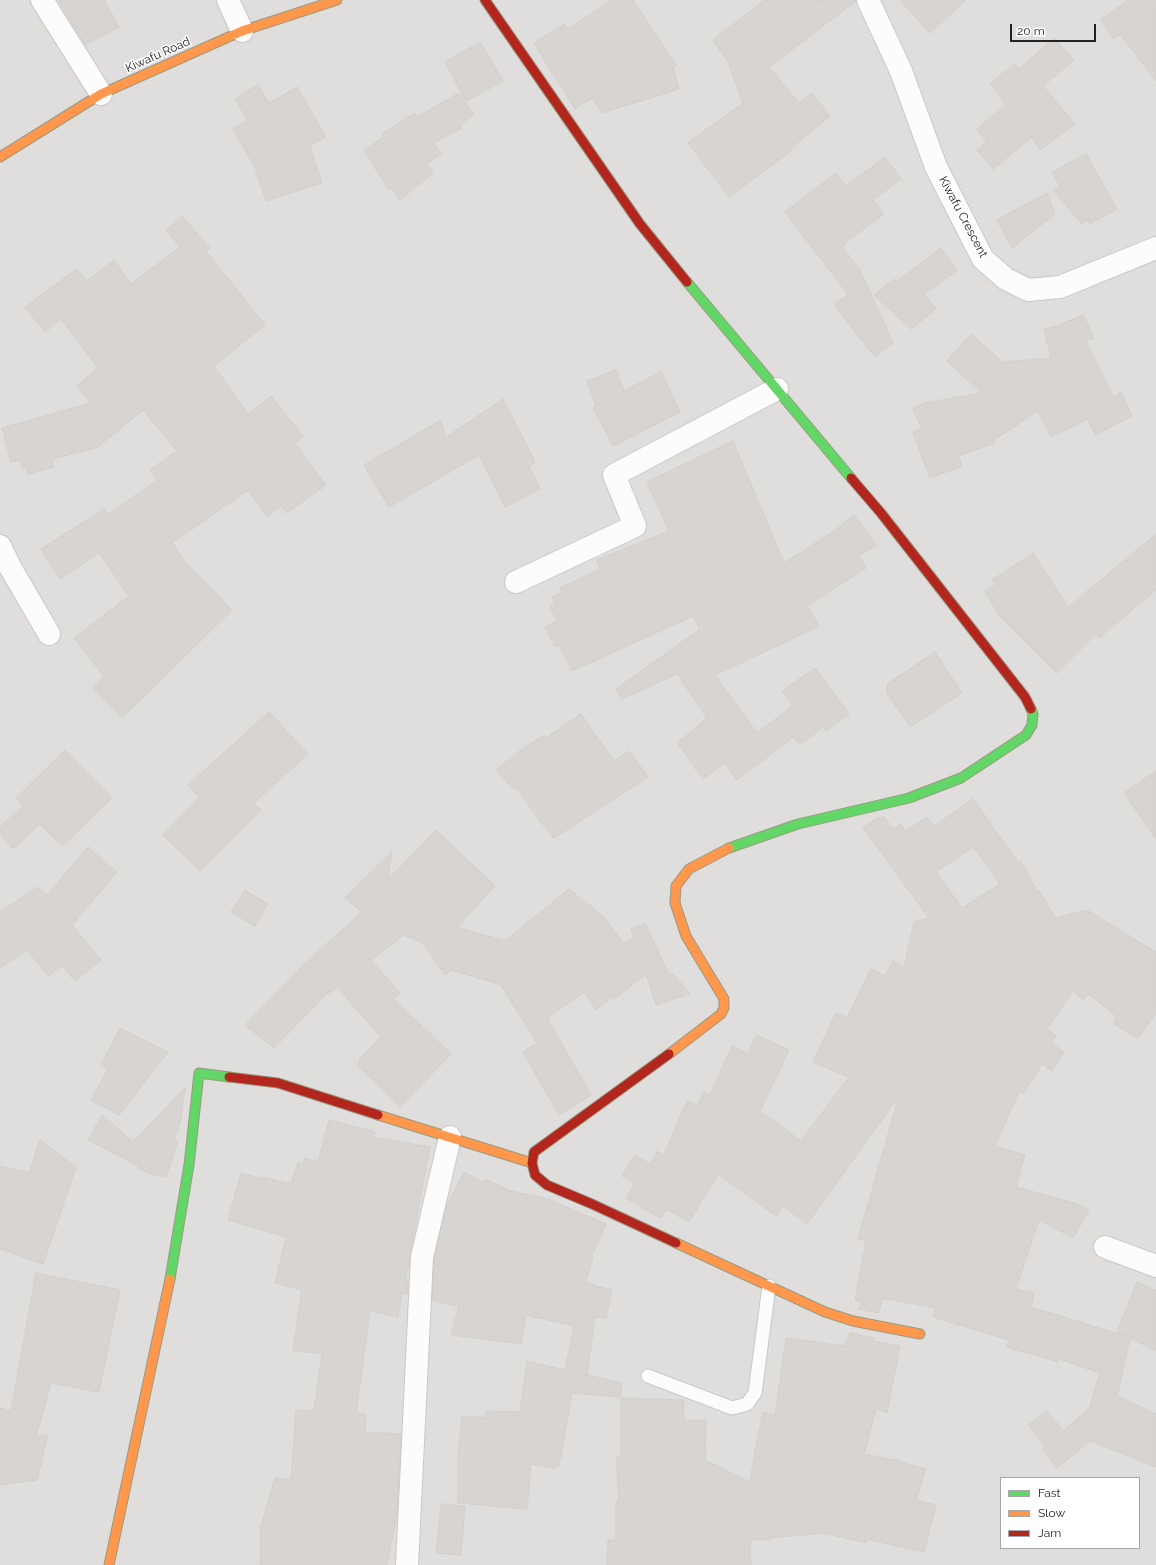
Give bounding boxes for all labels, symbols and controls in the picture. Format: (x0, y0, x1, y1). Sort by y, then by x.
scale bar (1012, 16, 1098, 42)
text: 20 m (1017, 24, 1045, 38)
street label: Kiwafu Road (123, 34, 193, 76)
street label: Kiwafu Crescent (935, 174, 991, 260)
legend (1000, 1477, 1140, 1549)
text: Fast (1038, 1486, 1061, 1500)
text: Slow (1038, 1506, 1065, 1520)
text: Jam (1038, 1526, 1061, 1540)

